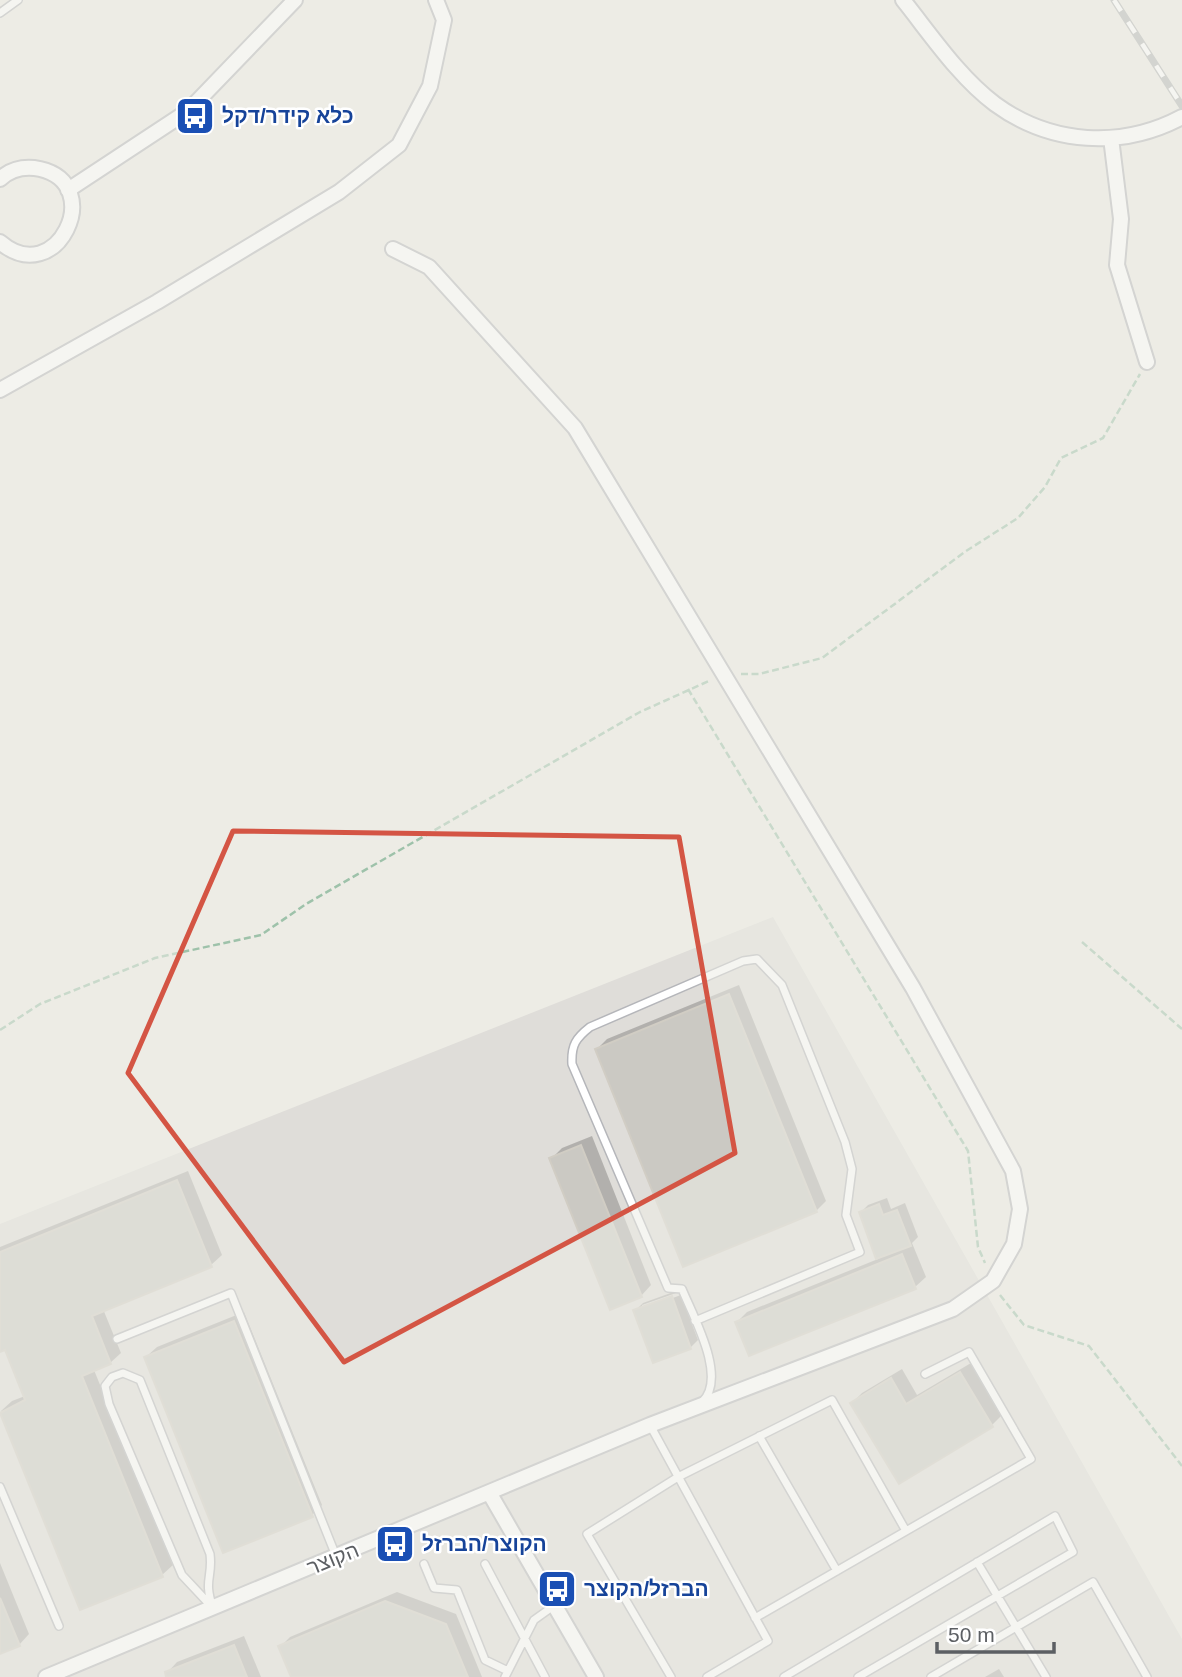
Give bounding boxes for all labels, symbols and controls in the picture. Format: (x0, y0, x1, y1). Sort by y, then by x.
bus stop icon: כלא קידר/דקל (174, 95, 216, 137)
place label: כלא קידר/דקל (222, 104, 354, 127)
bus stop icon: הקוצר/הברזל (374, 1523, 416, 1565)
place label: הקוצר/הברזל (422, 1532, 547, 1555)
street label: הקוצר (304, 1538, 362, 1579)
bus stop icon: הברזל/הקוצר (536, 1568, 578, 1610)
place label: הברזל/הקוצר (584, 1577, 709, 1600)
scale bar (937, 1610, 1054, 1654)
text: 50 m (948, 1623, 995, 1646)

